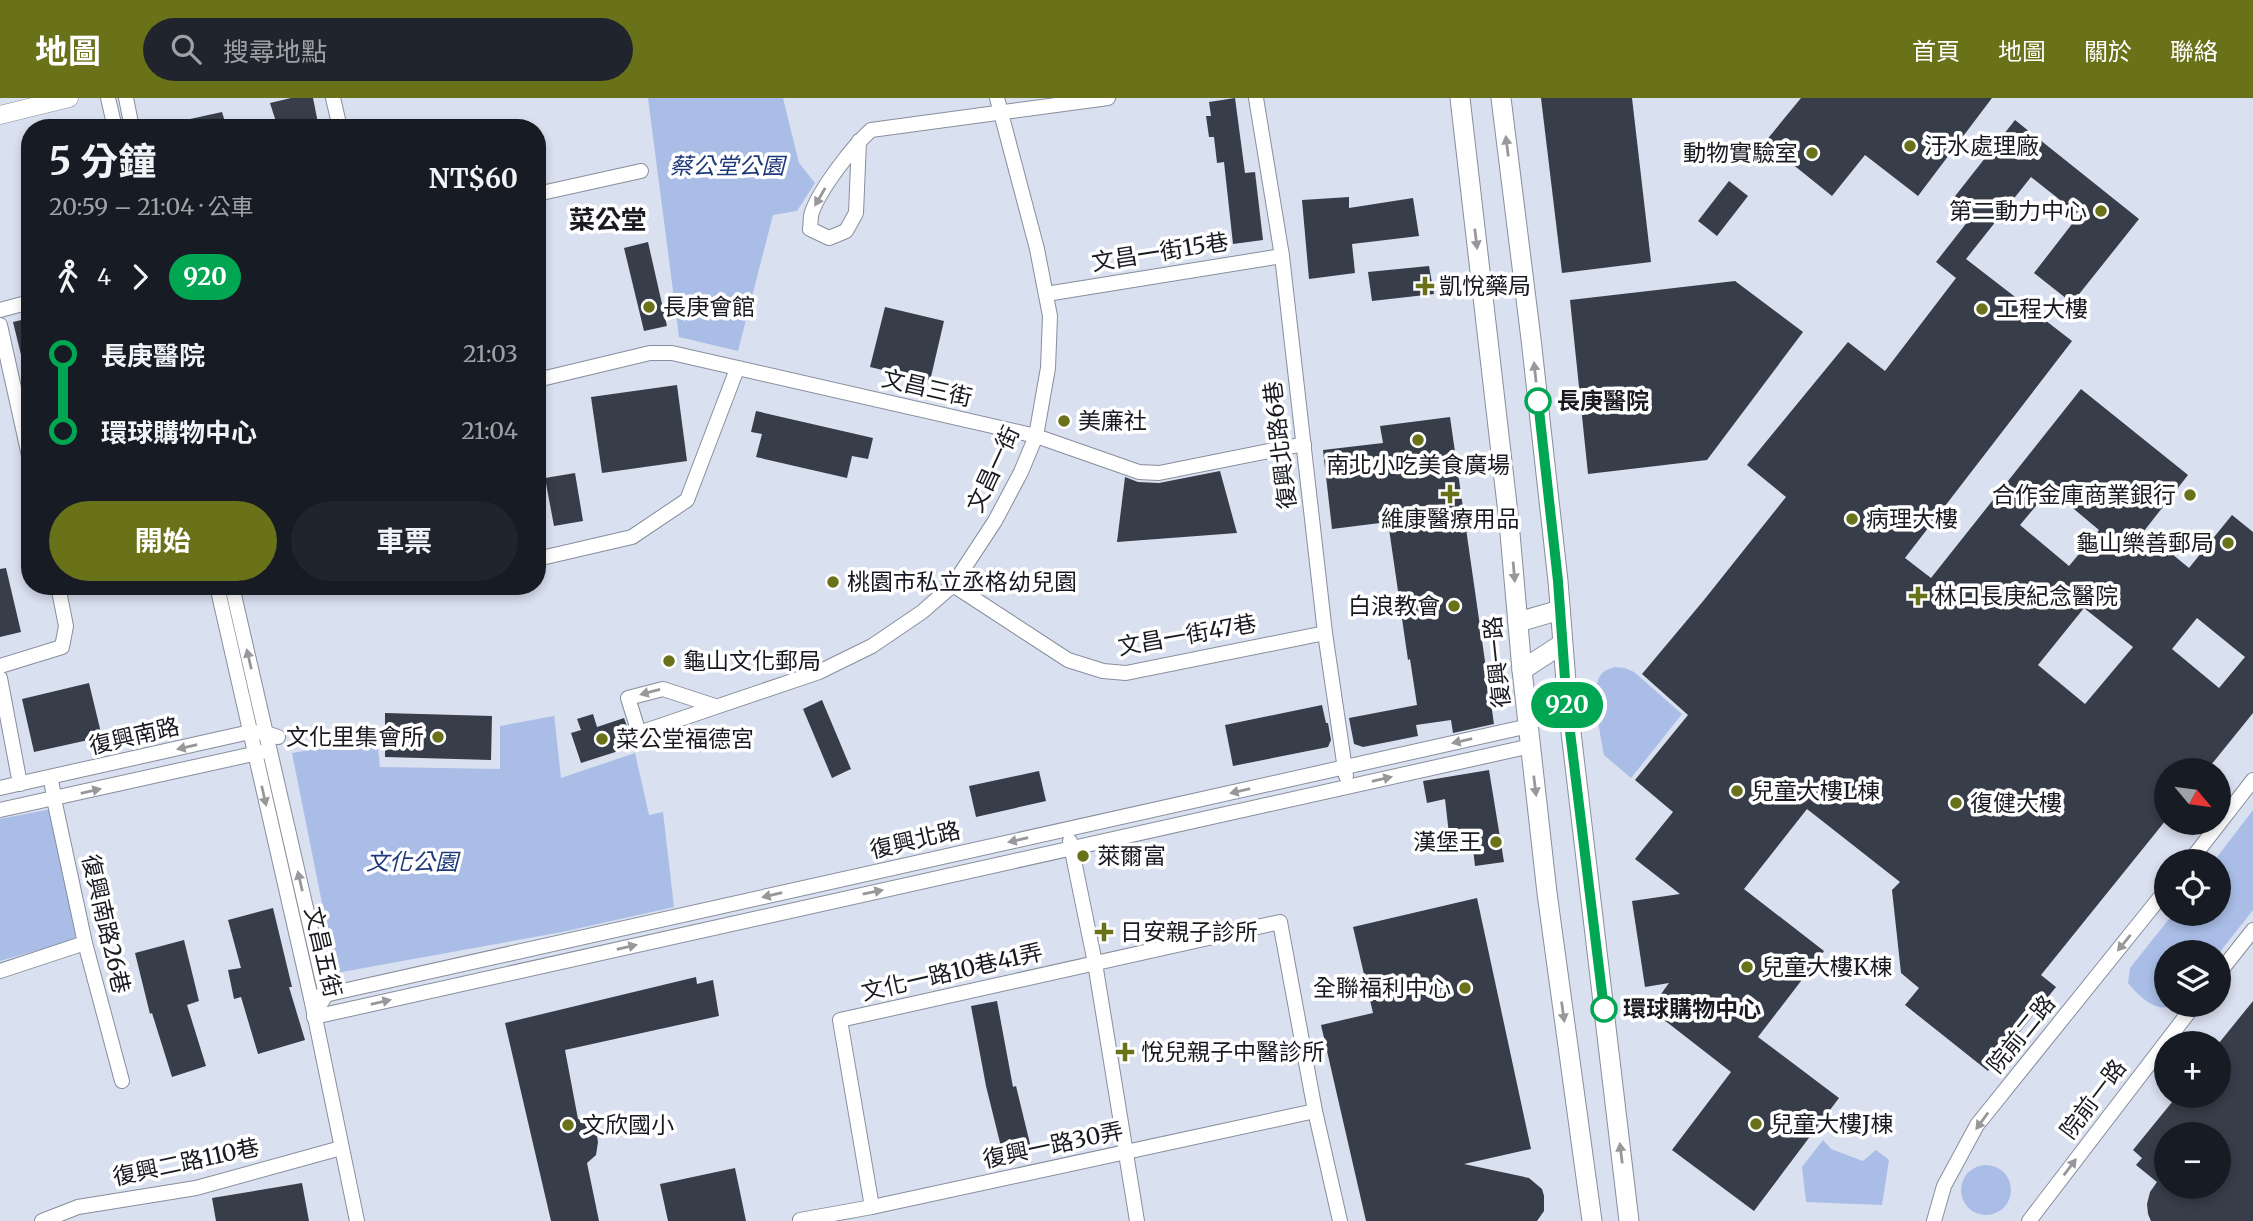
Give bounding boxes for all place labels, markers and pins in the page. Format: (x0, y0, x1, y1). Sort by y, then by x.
place label: 汙水處理廠 (1924, 131, 2039, 160)
place label: 動物實驗室 (1683, 138, 1798, 167)
marker: 汙水處理廠 (1902, 138, 1918, 154)
marker: 動物實驗室 (1804, 145, 1820, 161)
place label: 第二動力中心 (1949, 196, 2087, 225)
marker: 第二動力中心 (2093, 203, 2109, 219)
place label: 凱悅藥局 (1439, 271, 1531, 300)
marker: 凱悅藥局 (1417, 278, 1433, 294)
place label: 長庚會館 (663, 292, 755, 321)
place label: 工程大樓 (1996, 294, 2088, 323)
marker: 長庚會館 (641, 299, 657, 315)
marker: 工程大樓 (1974, 301, 1990, 317)
place label: 長庚醫院 (1557, 386, 1649, 415)
marker: 長庚醫院 (1525, 388, 1551, 414)
place label: 美廉社 (1078, 406, 1147, 435)
marker: 美廉社 (1056, 413, 1072, 429)
marker: 南北小吃美食廣場 (1410, 432, 1426, 448)
place label: 南北小吃美食廣場 (1326, 450, 1510, 479)
place label: 合作金庫商業銀行 (1992, 480, 2176, 509)
marker: 維康醫療用品 (1442, 486, 1458, 502)
marker: 合作金庫商業銀行 (2182, 487, 2198, 503)
place label: 維康醫療用品 (1381, 504, 1519, 533)
place label: 病理大樓 (1866, 504, 1958, 533)
marker: 病理大樓 (1844, 511, 1860, 527)
place label: 龜山樂善郵局 (2076, 528, 2214, 557)
marker: 龜山樂善郵局 (2220, 535, 2236, 551)
place label: 桃園市私立丞格幼兒園 (847, 567, 1077, 596)
marker: 桃園市私立丞格幼兒園 (825, 574, 841, 590)
place label: 林口長庚紀念醫院 (1934, 581, 2118, 610)
marker: 林口長庚紀念醫院 (1908, 586, 1928, 606)
place label: 白浪教會 (1348, 591, 1440, 620)
marker: 白浪教會 (1446, 598, 1462, 614)
place label: 龜山文化郵局 (683, 646, 821, 675)
marker: 龜山文化郵局 (661, 653, 677, 669)
place label: 文化里集會所 (286, 722, 424, 751)
place label: 菜公堂福德宮 (616, 724, 754, 753)
marker: 文化里集會所 (430, 729, 446, 745)
marker: 菜公堂福德宮 (594, 731, 610, 747)
place label: 兒童大樓L棟 (1751, 776, 1880, 805)
marker: 兒童大樓L棟 (1729, 783, 1745, 799)
place label: 復健大樓 (1970, 788, 2062, 817)
marker: 復健大樓 (1948, 795, 1964, 811)
place label: 漢堡王 (1413, 827, 1482, 856)
marker: 漢堡王 (1488, 834, 1504, 850)
place label: 萊爾富 (1097, 841, 1166, 870)
marker: 萊爾富 (1075, 848, 1091, 864)
place label: 日安親子診所 (1120, 917, 1258, 946)
marker: 日安親子診所 (1094, 922, 1114, 942)
place label: 兒童大樓K棟 (1761, 952, 1893, 981)
marker: 兒童大樓K棟 (1739, 959, 1755, 975)
place label: 全聯福利中心 (1313, 973, 1451, 1002)
marker: 全聯福利中心 (1457, 980, 1473, 996)
place label: 環球購物中心 (1623, 994, 1761, 1023)
marker: 環球購物中心 (1591, 996, 1617, 1022)
place label: 悅兒親子中醫診所 (1141, 1037, 1325, 1066)
marker: 悅兒親子中醫診所 (1115, 1042, 1135, 1062)
place label: 兒童大樓J棟 (1770, 1109, 1894, 1138)
place label: 文欣國小 (582, 1110, 674, 1139)
marker: 兒童大樓J棟 (1748, 1116, 1764, 1132)
marker: 文欣國小 (560, 1117, 576, 1133)

